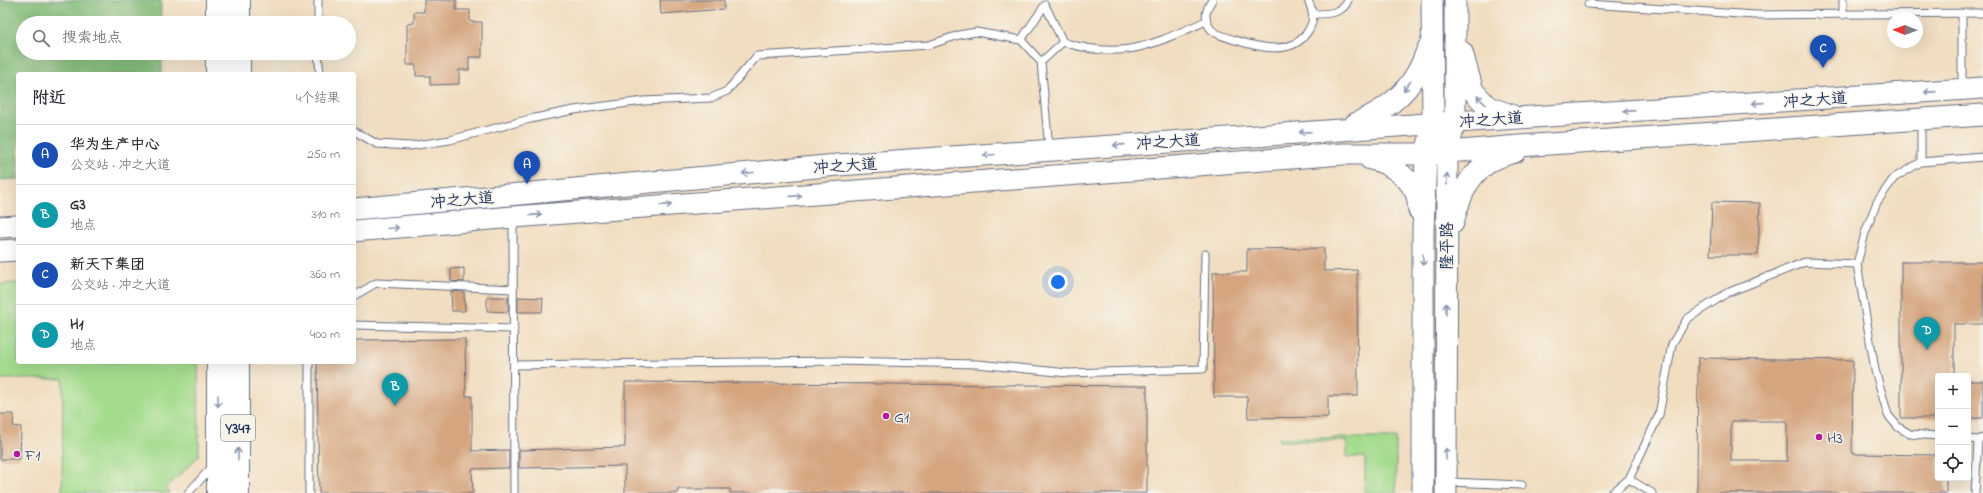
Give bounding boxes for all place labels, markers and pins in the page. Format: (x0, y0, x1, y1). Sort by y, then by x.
pin: C (1810, 35, 1836, 68)
pin: A (514, 151, 540, 184)
pin: D (1914, 317, 1940, 350)
pin: B (382, 373, 408, 406)
place label: G1 (894, 406, 909, 430)
marker: G1 (881, 411, 891, 421)
place label: H3 (1827, 427, 1843, 451)
marker: H3 (1814, 432, 1824, 442)
place label: F1 (24, 444, 40, 468)
marker: F1 (12, 449, 22, 459)

